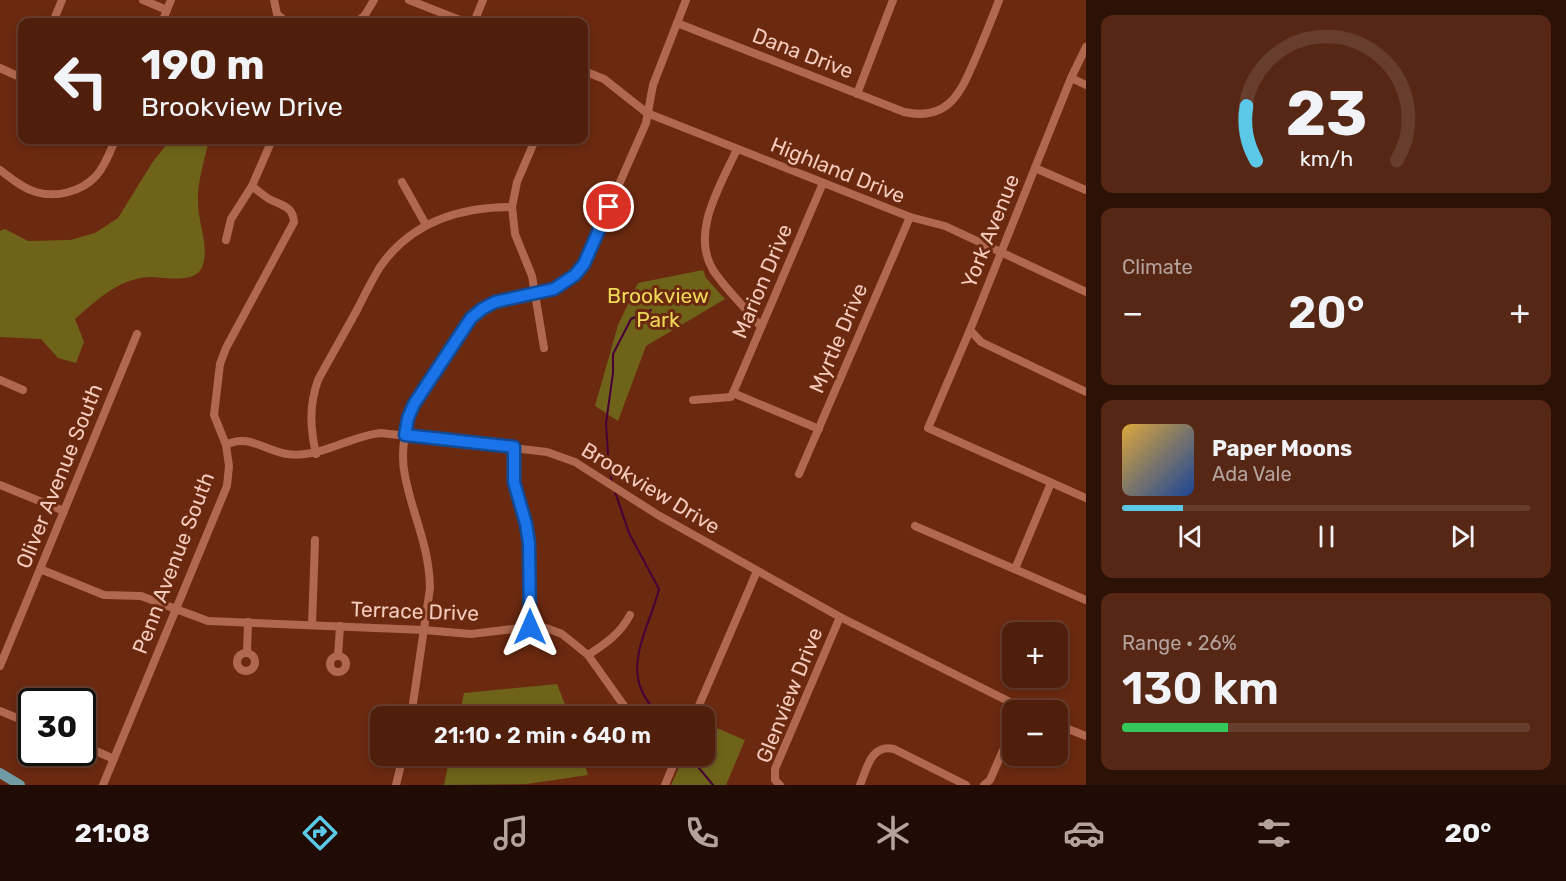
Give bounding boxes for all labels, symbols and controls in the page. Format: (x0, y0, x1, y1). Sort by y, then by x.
street label: Dana Drive (749, 22, 857, 84)
text: 190 m (141, 40, 265, 90)
icon: left (42, 42, 120, 120)
text: 23 (1285, 77, 1367, 151)
text: Brookview Drive (141, 91, 343, 123)
street label: Highland Drive (767, 132, 909, 208)
text: km/h (1299, 146, 1353, 171)
street label: York Avenue (956, 170, 1024, 292)
pin (583, 181, 634, 232)
icon: arrive (592, 190, 625, 223)
street label: Marion Drive (727, 220, 797, 342)
text: Climate (1122, 255, 1193, 279)
street label: Myrtle Drive (804, 279, 872, 397)
park label: Brookview Park (607, 283, 709, 332)
text: 20° (1288, 286, 1365, 339)
text: − (1122, 293, 1143, 332)
text: + (1509, 293, 1530, 332)
street label: Oliver Avenue South (11, 380, 107, 572)
text: Paper Moons (1212, 435, 1352, 462)
street label: Brookview Drive (577, 437, 725, 539)
text: Ada Vale (1212, 462, 1292, 486)
street label: Penn Avenue South (127, 469, 219, 657)
icon: previous (1174, 520, 1207, 553)
icon: pause (1310, 520, 1343, 553)
icon: next (1446, 520, 1479, 553)
position arrow (498, 595, 562, 659)
street label: Terrace Drive (350, 596, 480, 626)
map controls (1002, 622, 1068, 766)
button: + (1002, 622, 1068, 688)
street label: Glenview Drive (750, 624, 828, 766)
text: Range · 26% (1122, 631, 1237, 655)
text: 130 km (1122, 662, 1279, 715)
speed limit sign: 30 (18, 688, 96, 766)
button: − (1002, 700, 1068, 766)
text: 21:10 · 2 min · 640 m (434, 722, 651, 749)
icon: directions (299, 812, 341, 854)
icon: music (490, 812, 532, 854)
icon: phone (681, 812, 723, 854)
icon: climate (872, 812, 914, 854)
icon: car (1063, 812, 1105, 854)
icon: filters (1253, 812, 1295, 854)
text: 21:08 (74, 817, 150, 849)
text: 20° (1444, 817, 1491, 849)

